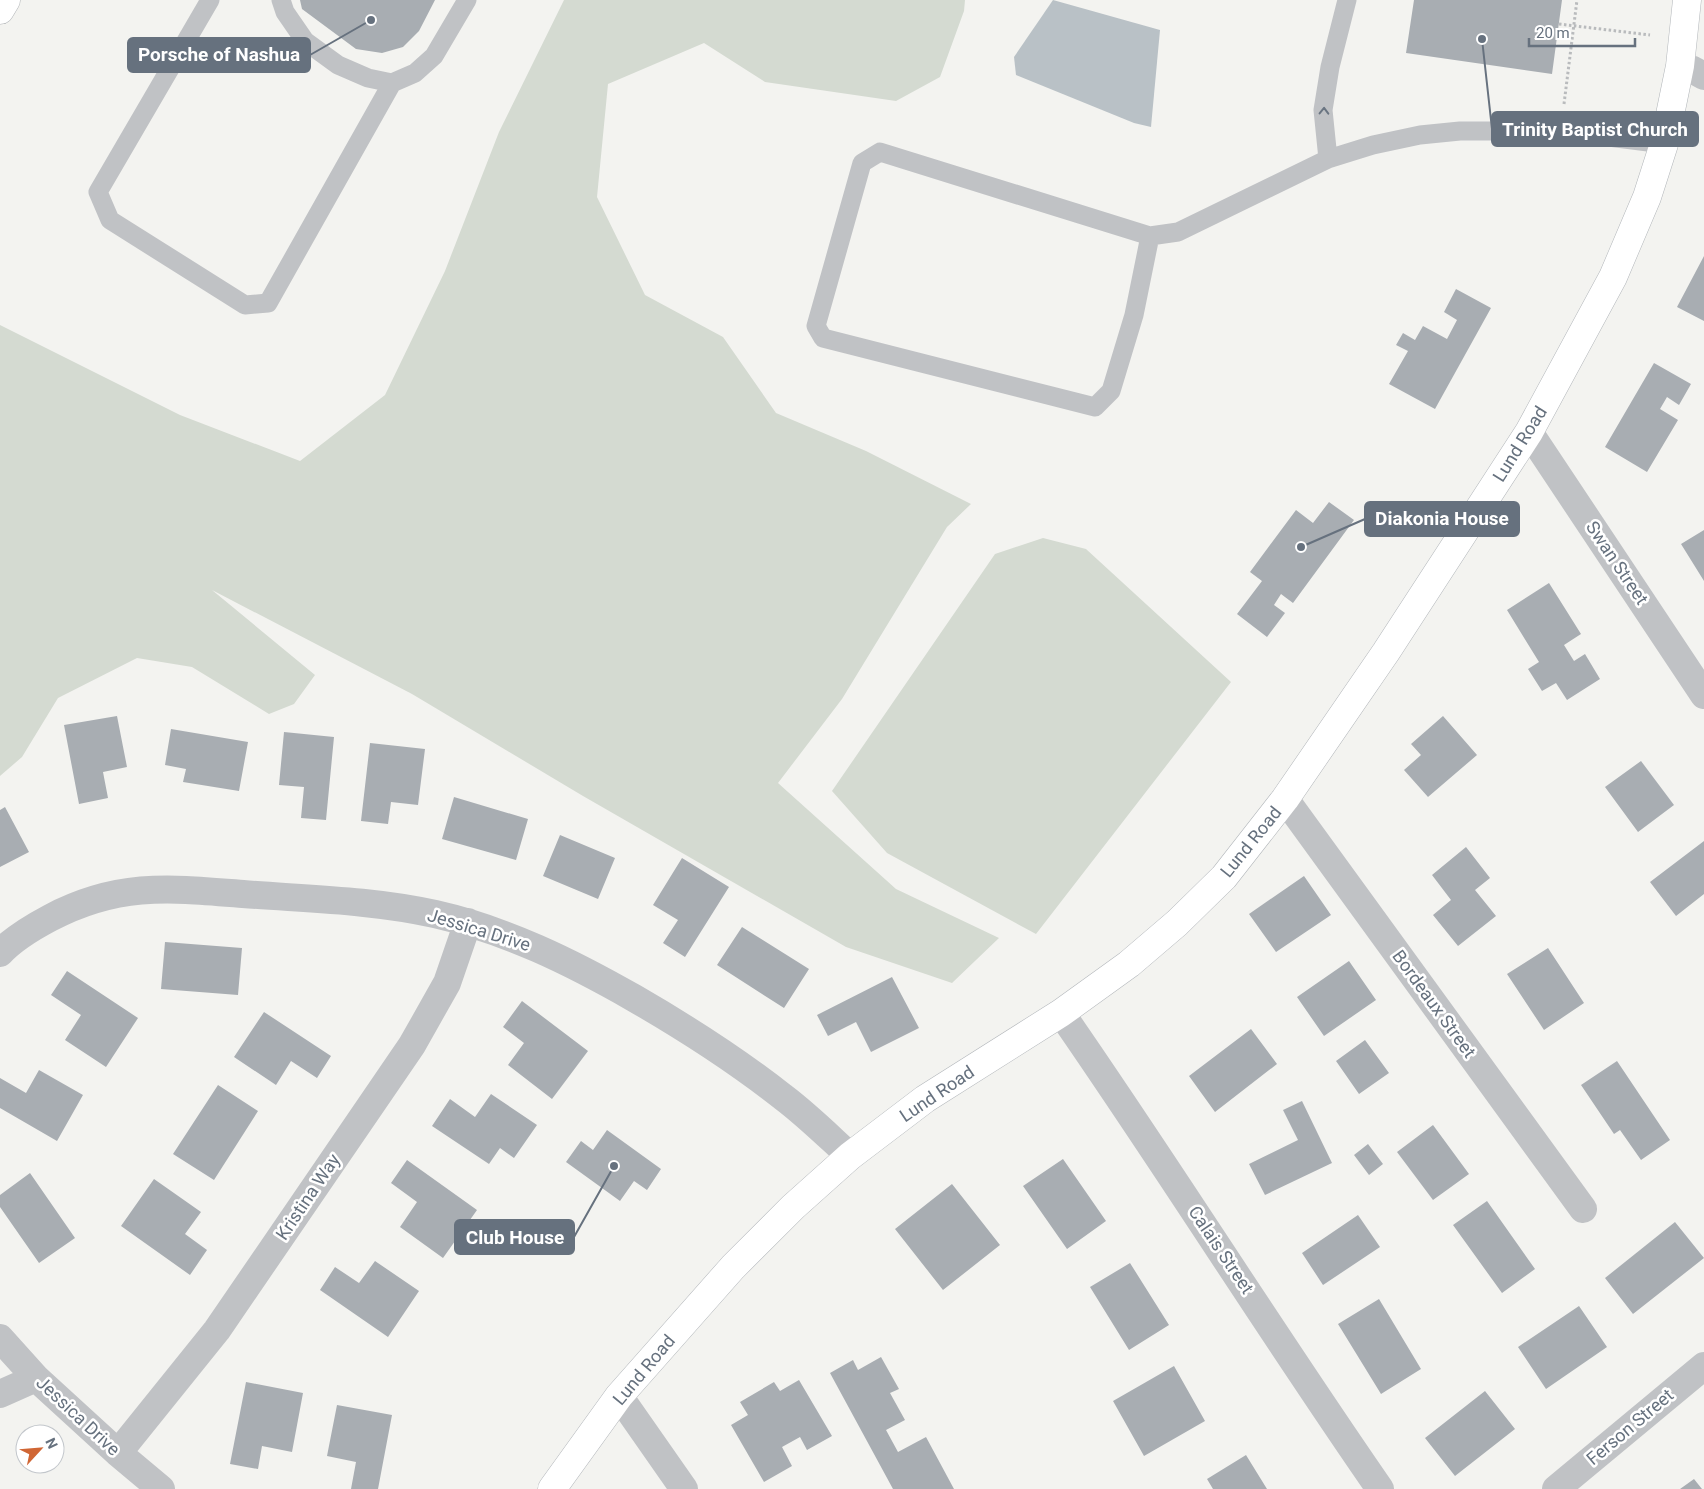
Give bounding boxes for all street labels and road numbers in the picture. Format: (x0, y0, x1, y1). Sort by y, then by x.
street label: Lund Road (1488, 402, 1551, 485)
street label: Swan Street (1582, 517, 1653, 608)
street label: Lund Road (1216, 802, 1286, 881)
street label: Jessica Drive (425, 904, 533, 955)
street label: Bordeaux Street (1388, 946, 1480, 1062)
street label: Lund Road (896, 1061, 978, 1126)
street label: Kristina Way (271, 1149, 344, 1244)
street label: Calais Street (1184, 1202, 1259, 1298)
street label: Lund Road (608, 1330, 679, 1409)
street label: Jessica Drive (32, 1372, 124, 1460)
street label: Ferson Street (1582, 1384, 1677, 1469)

